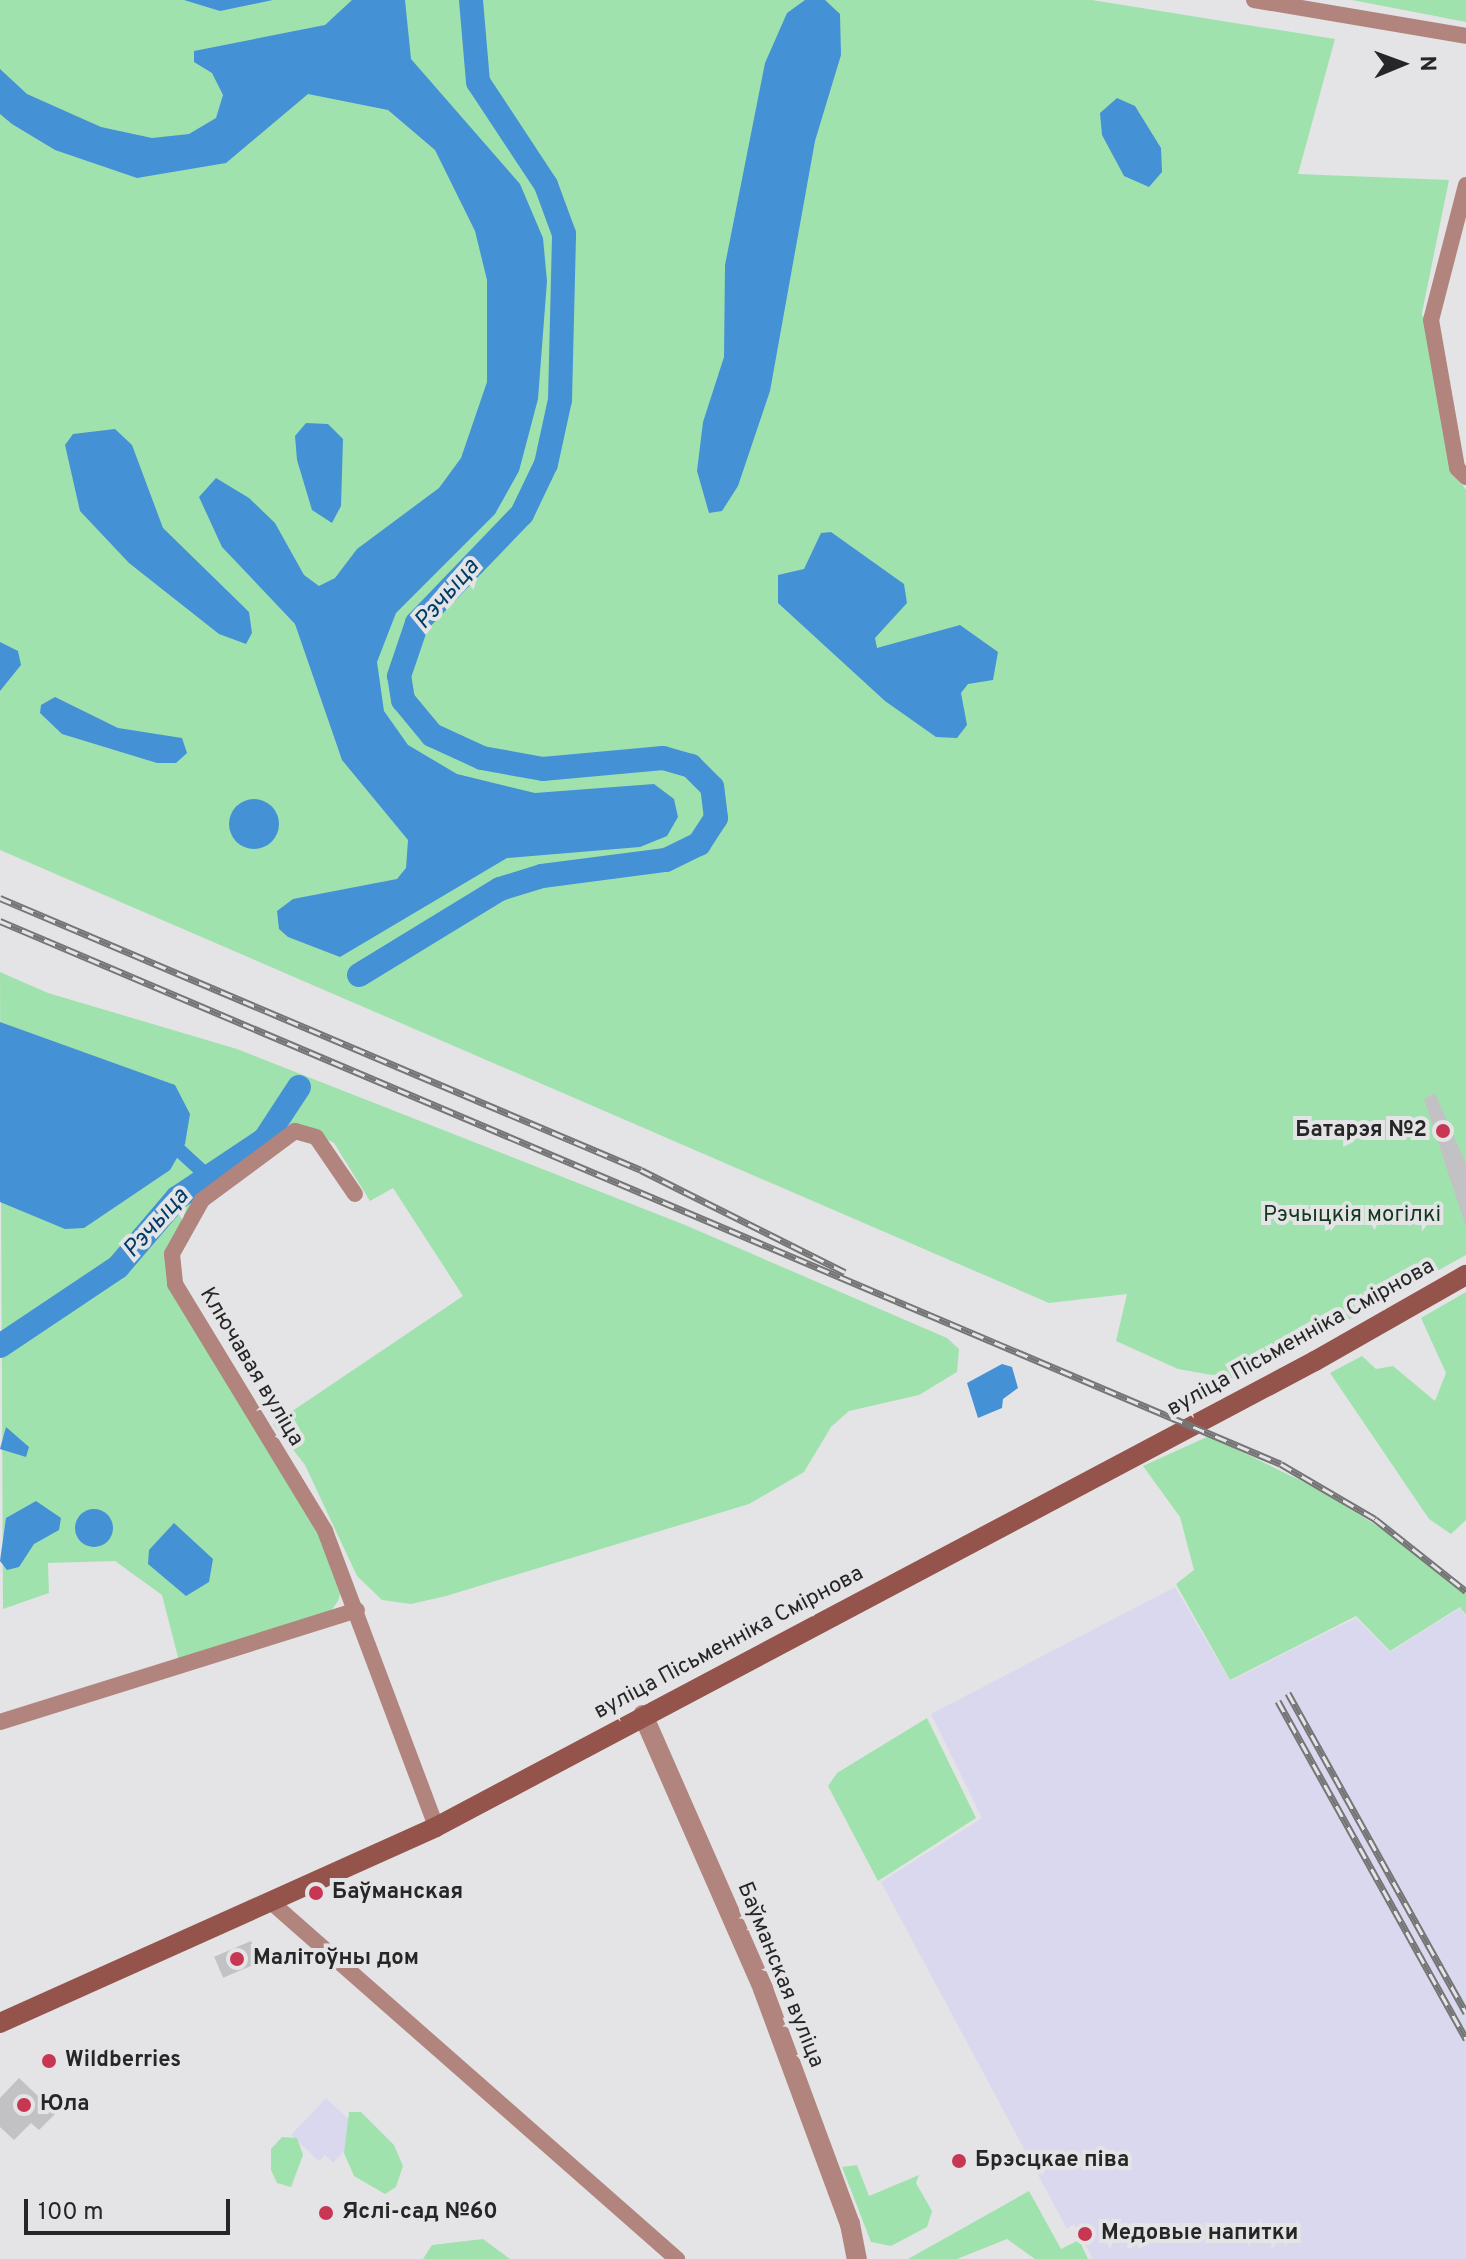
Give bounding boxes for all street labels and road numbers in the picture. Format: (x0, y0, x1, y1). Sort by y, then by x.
street label: вуліца Пісьменніка Смірнова (1163, 1253, 1439, 1423)
street label: Ключавая вуліца (193, 1283, 309, 1451)
street label: вуліца Пісьменніка Смірнова (590, 1561, 868, 1725)
street label: Баўманская вуліца (731, 1878, 829, 2072)

